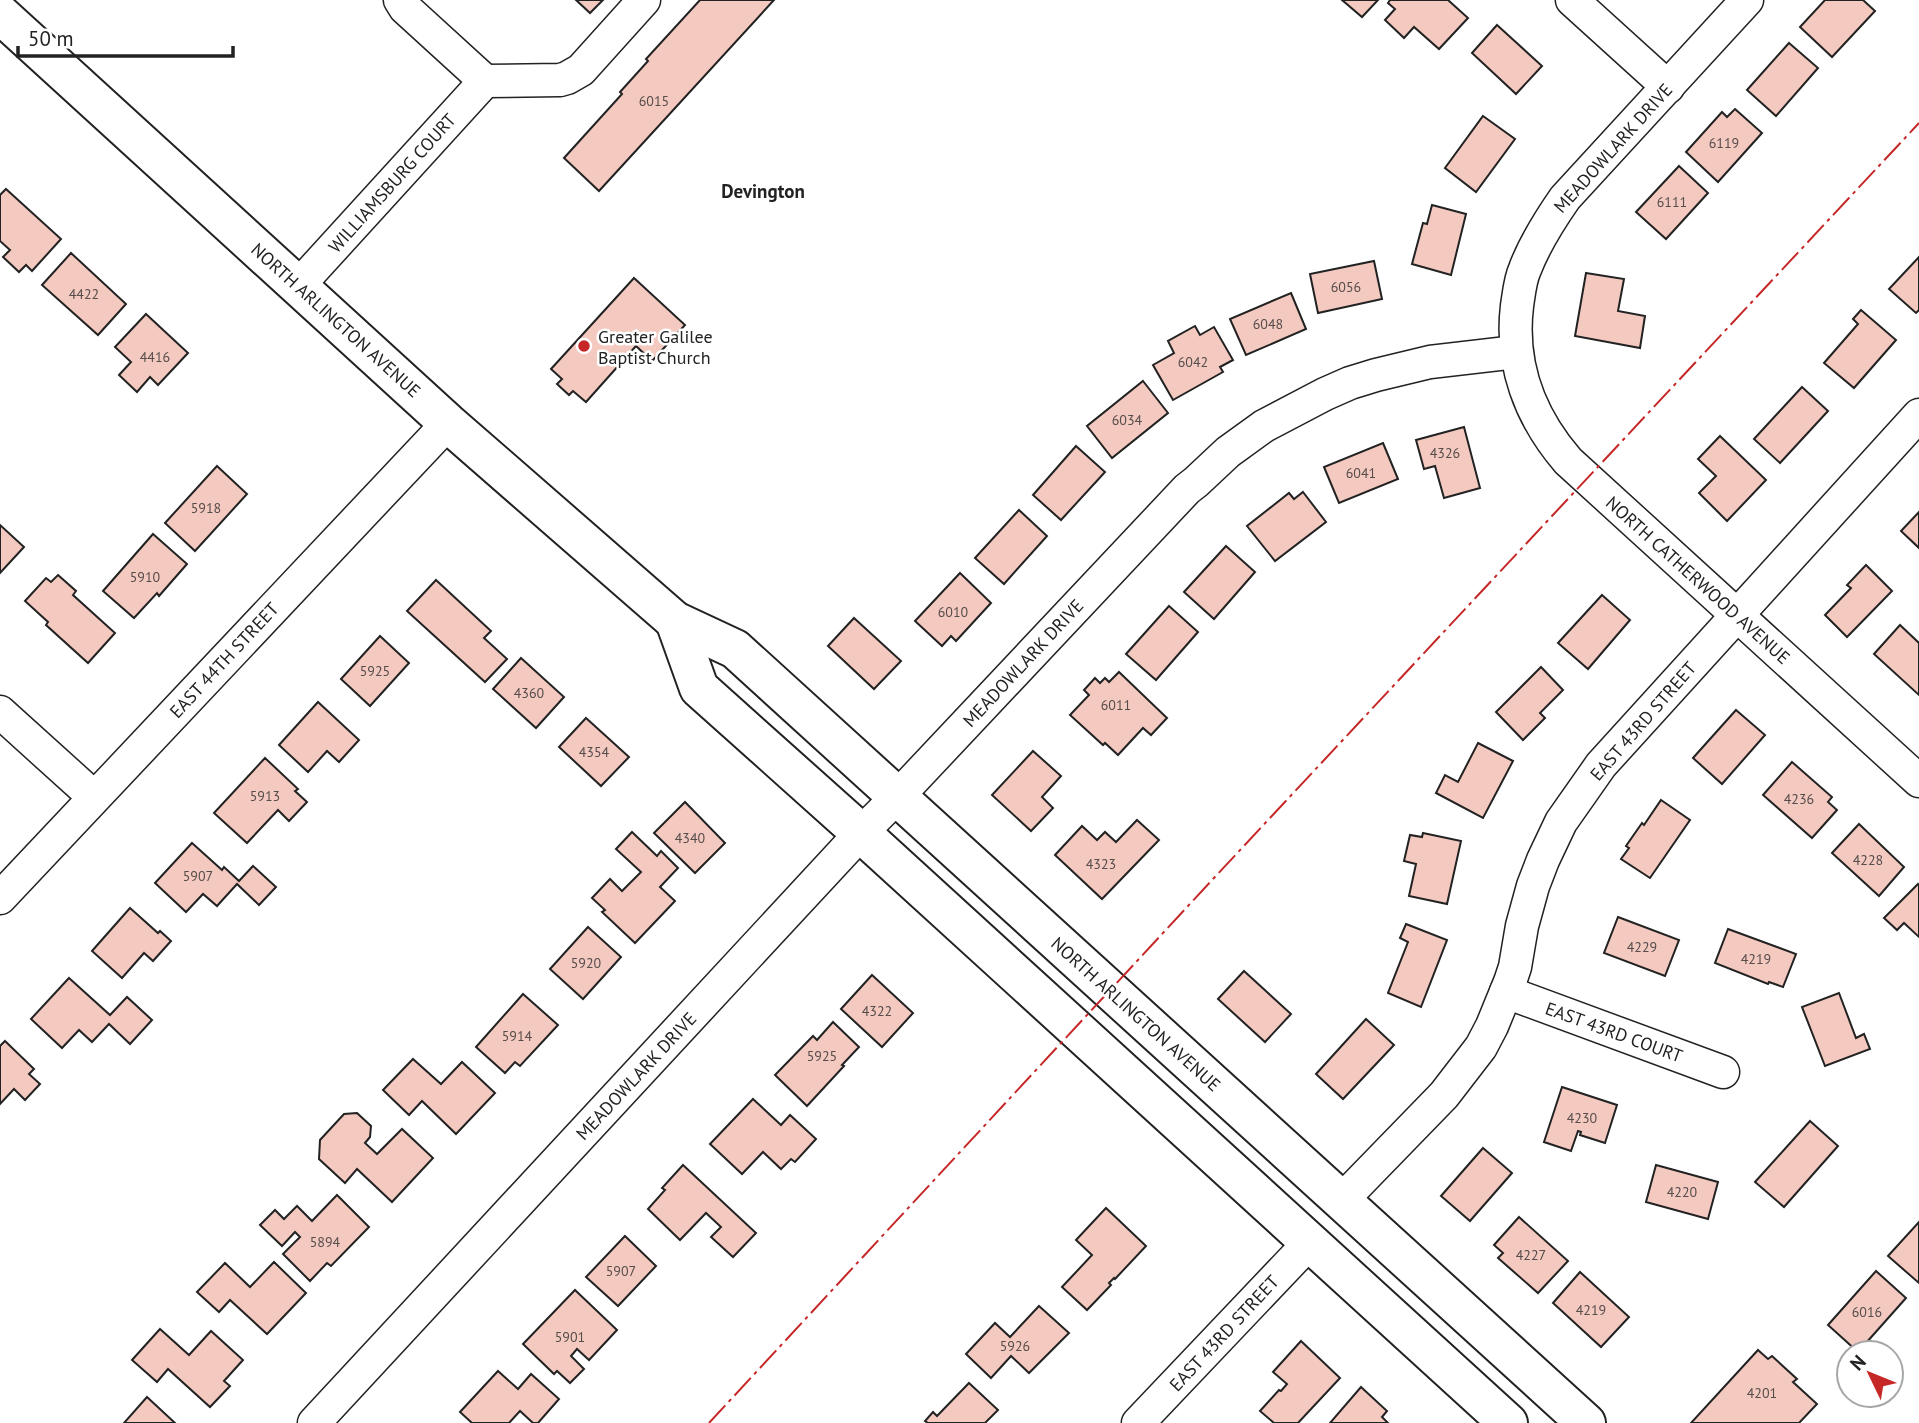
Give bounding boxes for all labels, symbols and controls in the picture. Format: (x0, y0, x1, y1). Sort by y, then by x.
scale bar (18, 14, 233, 58)
text: 50 m (28, 25, 74, 52)
street label: MEADOWLARK DRIVE (1549, 78, 1677, 218)
house number: 6015 (639, 92, 669, 110)
street label: WILLIAMSBURG COURT (323, 109, 461, 257)
house number: 6119 (1709, 134, 1739, 152)
district label: Devington (721, 179, 805, 203)
house number: 6111 (1657, 193, 1687, 211)
street label: NORTH ARLINGTON AVENUE (247, 238, 425, 402)
house number: 6056 (1331, 278, 1361, 296)
house number: 4422 (69, 285, 99, 303)
house number: 6048 (1253, 315, 1283, 333)
place label: Greater Galilee Baptist Church (598, 325, 713, 369)
marker: Greater Galilee Baptist Church (576, 338, 592, 354)
house number: 4416 (140, 348, 170, 366)
house number: 6042 (1178, 353, 1208, 371)
house number: 6034 (1112, 411, 1143, 429)
house number: 4326 (1430, 444, 1460, 462)
house number: 6041 (1346, 464, 1376, 482)
street label: NORTH CATHERWOOD AVENUE (1601, 491, 1795, 669)
house number: 5918 (191, 499, 221, 517)
house number: 5910 (130, 568, 161, 586)
street label: MEADOWLARK DRIVE (958, 594, 1088, 732)
street label: EAST 44TH STREET (164, 597, 284, 723)
house number: 6010 (938, 603, 969, 621)
street label: EAST 43RD STREET (1585, 657, 1701, 785)
house number: 5925 (360, 662, 390, 680)
house number: 4360 (514, 684, 545, 702)
house number: 6011 (1101, 696, 1131, 714)
house number: 4354 (579, 743, 610, 761)
house number: 5913 (250, 787, 280, 805)
house number: 4236 (1784, 790, 1814, 808)
house number: 4340 (675, 829, 706, 847)
house number: 4228 (1853, 851, 1883, 869)
house number: 4323 (1086, 855, 1116, 873)
house number: 5907 (183, 867, 213, 885)
street label: NORTH ARLINGTON AVENUE (1047, 932, 1225, 1096)
house number: 4229 (1627, 938, 1657, 956)
house number: 4219 (1741, 950, 1771, 968)
house number: 5920 (571, 954, 602, 972)
street label: EAST 43RD COURT (1542, 997, 1686, 1067)
house number: 4322 (862, 1002, 892, 1020)
street label: MEADOWLARK DRIVE (571, 1007, 701, 1145)
house number: 5914 (502, 1027, 533, 1045)
house number: 5925 (807, 1047, 837, 1065)
house number: 4230 (1567, 1109, 1598, 1127)
house number: 4220 (1667, 1183, 1698, 1201)
house number: 5894 (310, 1233, 341, 1251)
house number: 4227 (1516, 1246, 1546, 1264)
house number: 5907 (606, 1262, 636, 1280)
street label: EAST 43RD STREET (1164, 1270, 1284, 1396)
house number: 4219 (1576, 1301, 1606, 1319)
house number: 6016 (1852, 1303, 1882, 1321)
house number: 5901 (555, 1328, 585, 1346)
house number: 5926 (1000, 1337, 1030, 1355)
north arrow (1835, 1339, 1905, 1409)
text: N (1845, 1350, 1871, 1375)
house number: 4201 (1747, 1384, 1777, 1402)

